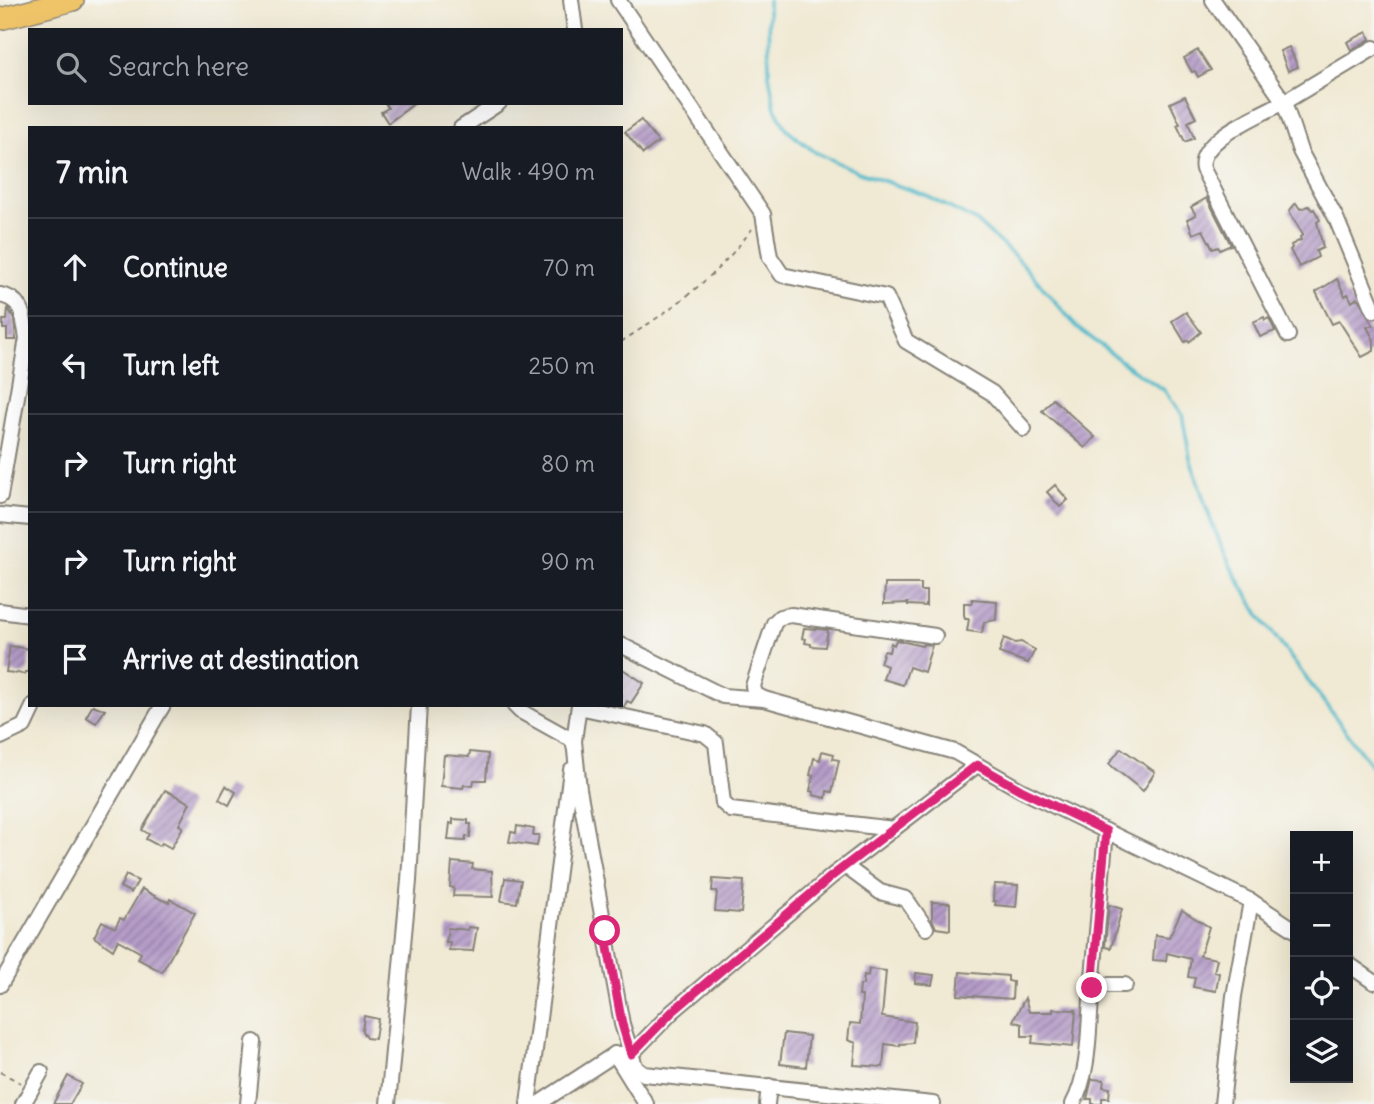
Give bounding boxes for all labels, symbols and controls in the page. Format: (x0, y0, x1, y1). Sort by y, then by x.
search box (28, 28, 623, 105)
icon: search (52, 48, 90, 86)
text: Search here (108, 50, 249, 83)
text: 7 min (56, 153, 128, 191)
text: Walk · 490 m (461, 157, 595, 186)
icon: ahead (56, 248, 94, 286)
text: Continue (123, 251, 228, 284)
text: 70 m (543, 253, 595, 282)
icon: left (56, 346, 94, 384)
text: Turn left (123, 349, 219, 382)
text: 250 m (528, 351, 595, 380)
icon: right (56, 444, 94, 482)
text: Turn right (123, 447, 236, 480)
text: 80 m (541, 449, 595, 478)
icon: right (56, 542, 94, 580)
text: Turn right (123, 545, 236, 578)
text: 90 m (541, 547, 595, 576)
icon: arrive (56, 640, 94, 678)
text: Arrive at destination (123, 643, 359, 676)
map controls (1290, 831, 1353, 1083)
button: + (1290, 831, 1353, 894)
button: − (1290, 894, 1353, 957)
route start (589, 915, 620, 946)
button: locate (1290, 957, 1353, 1020)
route end (1076, 972, 1107, 1003)
button: layers (1290, 1020, 1353, 1083)

